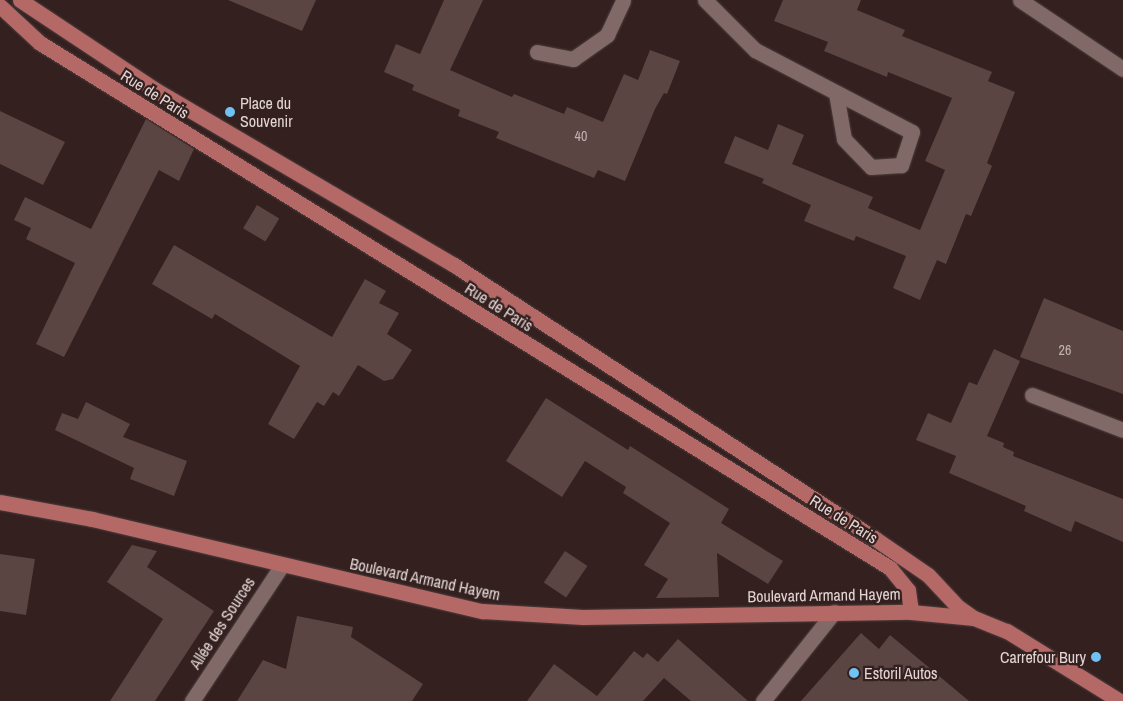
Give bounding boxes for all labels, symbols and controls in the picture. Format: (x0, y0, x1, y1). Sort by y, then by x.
street label: Rue de Paris (117, 66, 193, 122)
place label: Place du Souvenir (240, 93, 293, 131)
marker: Place du Souvenir (224, 106, 236, 118)
house number: 40 (575, 128, 587, 144)
street label: Rue de Paris (461, 279, 537, 335)
house number: 26 (1059, 342, 1071, 358)
street label: Rue de Paris (806, 491, 882, 547)
street label: Boulevard Armand Hayem (348, 554, 502, 604)
street label: Allée des Sources (185, 573, 259, 673)
street label: Boulevard Armand Hayem (747, 584, 901, 606)
place label: Carrefour Bury (1000, 647, 1086, 667)
marker: Carrefour Bury (1090, 651, 1102, 663)
place label: Estoril Autos (864, 663, 938, 683)
marker: Estoril Autos (848, 667, 860, 679)

